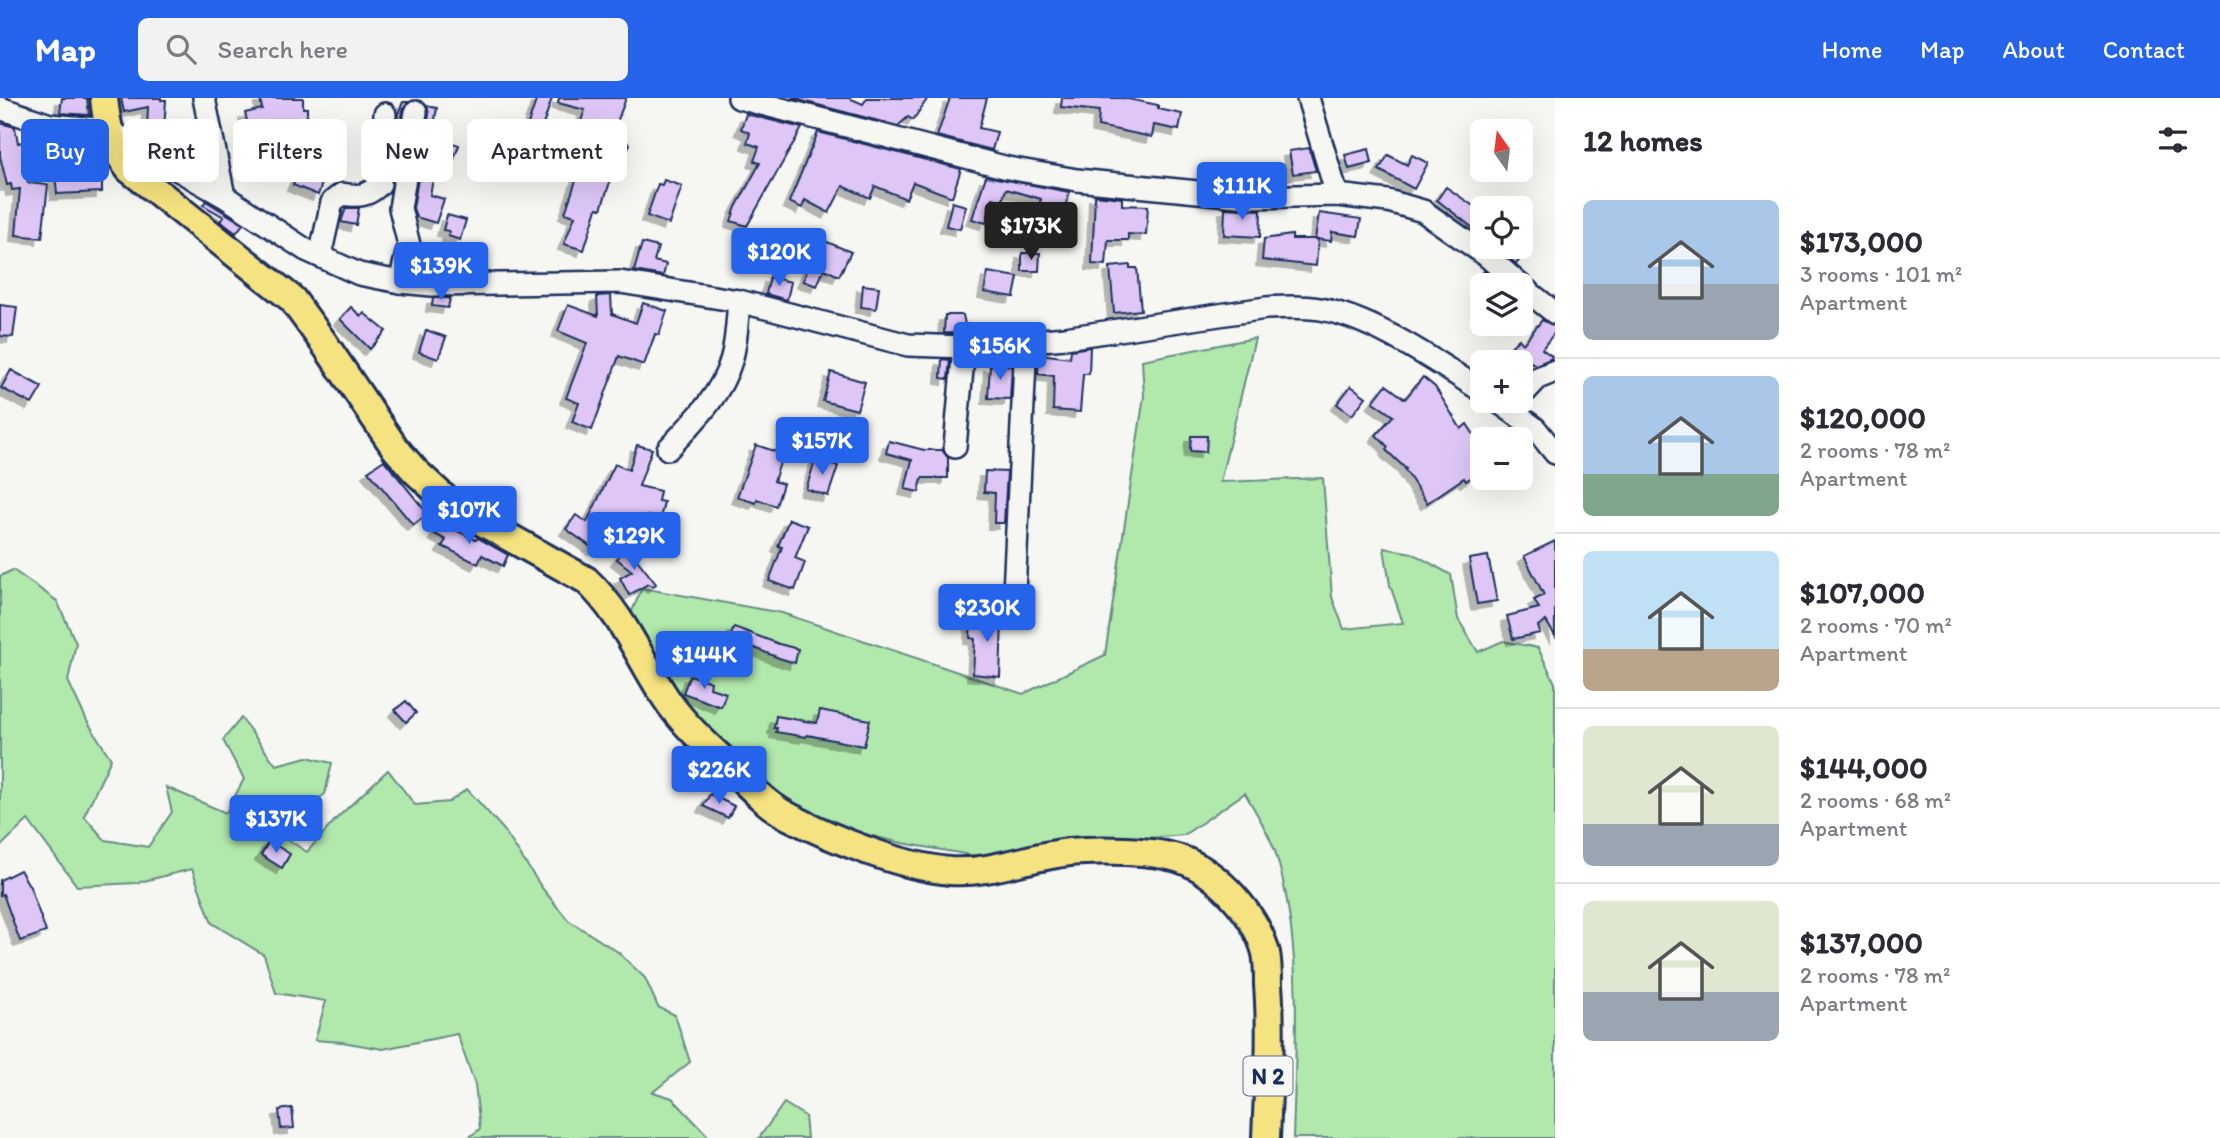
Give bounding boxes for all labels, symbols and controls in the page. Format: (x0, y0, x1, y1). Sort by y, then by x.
search box (138, 18, 628, 81)
text: Map (35, 30, 96, 69)
icon: search (162, 30, 200, 68)
text: Search here (218, 33, 348, 65)
text: Home (1822, 35, 1882, 64)
text: Map (1920, 35, 1964, 64)
text: About (2002, 35, 2065, 64)
text: Contact (2103, 35, 2185, 64)
chip: Buy (21, 119, 109, 182)
chip: Rent (123, 119, 219, 182)
chip: Filters (233, 119, 347, 182)
chip: New (361, 119, 453, 182)
chip: Apartment (467, 119, 627, 182)
north arrow (1470, 119, 1533, 182)
map controls (1470, 119, 1533, 490)
icon: filters (2154, 121, 2192, 159)
text: 12 homes (1583, 122, 1703, 159)
pin: $111K (1193, 162, 1291, 222)
text: $111K (1213, 171, 1271, 199)
button: locate (1470, 196, 1533, 259)
pin: $173K (982, 202, 1080, 262)
text: $173K (1001, 211, 1061, 239)
text: $173,000 (1800, 223, 1923, 260)
pin: $120K (730, 228, 828, 288)
icon: home (1639, 228, 1723, 312)
text: $120K (747, 237, 811, 265)
pin: $139K (392, 242, 490, 302)
text: $139K (410, 251, 472, 279)
text: 3 rooms · 101 m² (1800, 260, 1962, 288)
button: layers (1470, 273, 1533, 336)
text: Apartment (1800, 288, 1907, 316)
pin: $156K (951, 322, 1049, 382)
text: $156K (969, 331, 1031, 359)
button: + (1470, 350, 1533, 413)
text: $120,000 (1800, 399, 1926, 436)
icon: home (1639, 404, 1723, 488)
pin: $157K (773, 418, 871, 477)
text: $157K (792, 426, 852, 454)
button: − (1470, 427, 1533, 490)
text: 2 rooms · 78 m² (1800, 436, 1950, 464)
text: Apartment (1800, 464, 1907, 492)
pin: $107K (420, 486, 518, 546)
text: $107K (438, 495, 500, 523)
pin: $129K (585, 512, 683, 572)
text: $129K (603, 521, 665, 549)
text: $107,000 (1800, 574, 1925, 611)
icon: home (1639, 579, 1723, 663)
pin: $230K (938, 584, 1036, 644)
text: $230K (954, 593, 1020, 621)
text: 2 rooms · 70 m² (1800, 611, 1952, 639)
pin: $144K (655, 632, 753, 691)
text: Apartment (1800, 639, 1907, 667)
text: $144K (672, 640, 736, 668)
pin: $226K (670, 746, 768, 806)
text: $144,000 (1800, 749, 1928, 786)
icon: home (1639, 754, 1723, 838)
text: $226K (688, 755, 750, 783)
text: 2 rooms · 68 m² (1800, 786, 1951, 814)
pin: $137K (227, 796, 325, 855)
text: $137K (246, 804, 306, 832)
text: Apartment (1800, 814, 1907, 842)
text: $137,000 (1800, 924, 1923, 961)
icon: home (1639, 929, 1723, 1013)
text: 2 rooms · 78 m² (1800, 961, 1950, 989)
text: Apartment (1800, 989, 1907, 1017)
road number: N 2 (1244, 1057, 1292, 1096)

